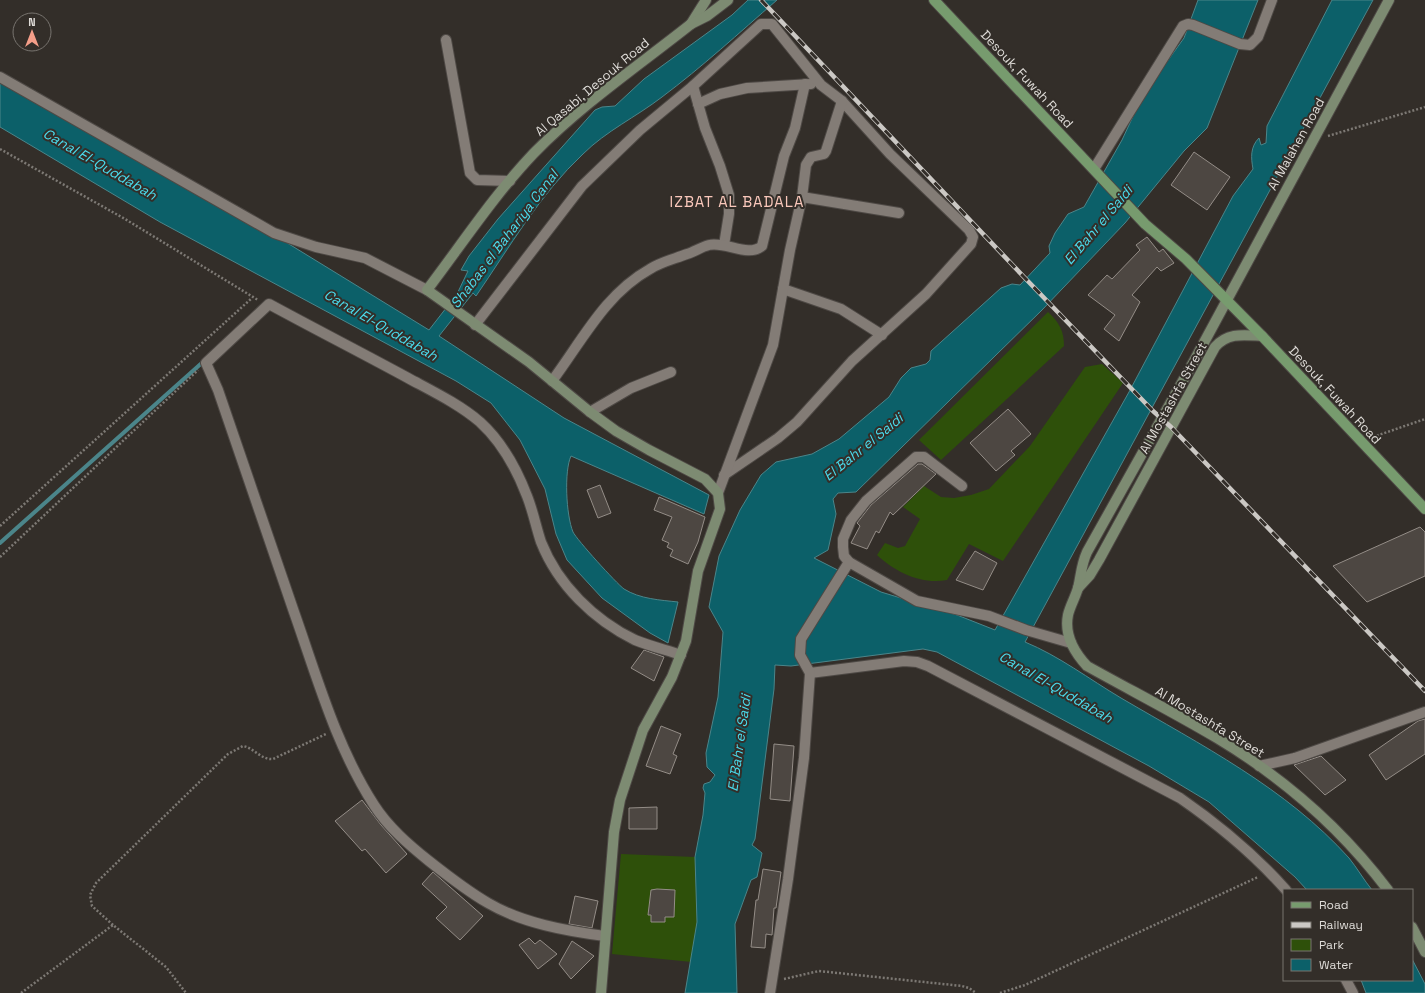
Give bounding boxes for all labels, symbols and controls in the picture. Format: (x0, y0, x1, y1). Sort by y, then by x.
north arrow (12, 12, 52, 52)
text: N (28, 15, 36, 29)
street label: Desouk, Fuwah Road (977, 26, 1077, 132)
street label: Al Qasabi, Desouk Road (531, 34, 653, 140)
street label: Al Malahen Road (1264, 95, 1328, 193)
water label: Canal El-Quddabah (40, 124, 160, 204)
water label: Shabas el Bahariya Canal (446, 165, 563, 312)
water label: El Bahr el Saidi (1060, 181, 1137, 268)
district label: IZBAT AL BADALA (670, 192, 804, 211)
water label: Canal El-Quddabah (321, 285, 441, 365)
street label: Al Mostashfa Street (1135, 339, 1211, 457)
street label: Desouk, Fuwah Road (1285, 342, 1385, 448)
water label: El Bahr el Saidi (819, 408, 908, 485)
water label: Canal El-Quddabah (996, 647, 1116, 727)
street label: Al Mostashfa Street (1152, 683, 1268, 761)
water label: El Bahr el Saidi (723, 692, 755, 793)
legend (1283, 889, 1413, 981)
text: Road (1319, 897, 1348, 913)
text: Railway (1319, 917, 1363, 933)
text: Park (1319, 937, 1344, 953)
text: Water (1319, 957, 1353, 973)

